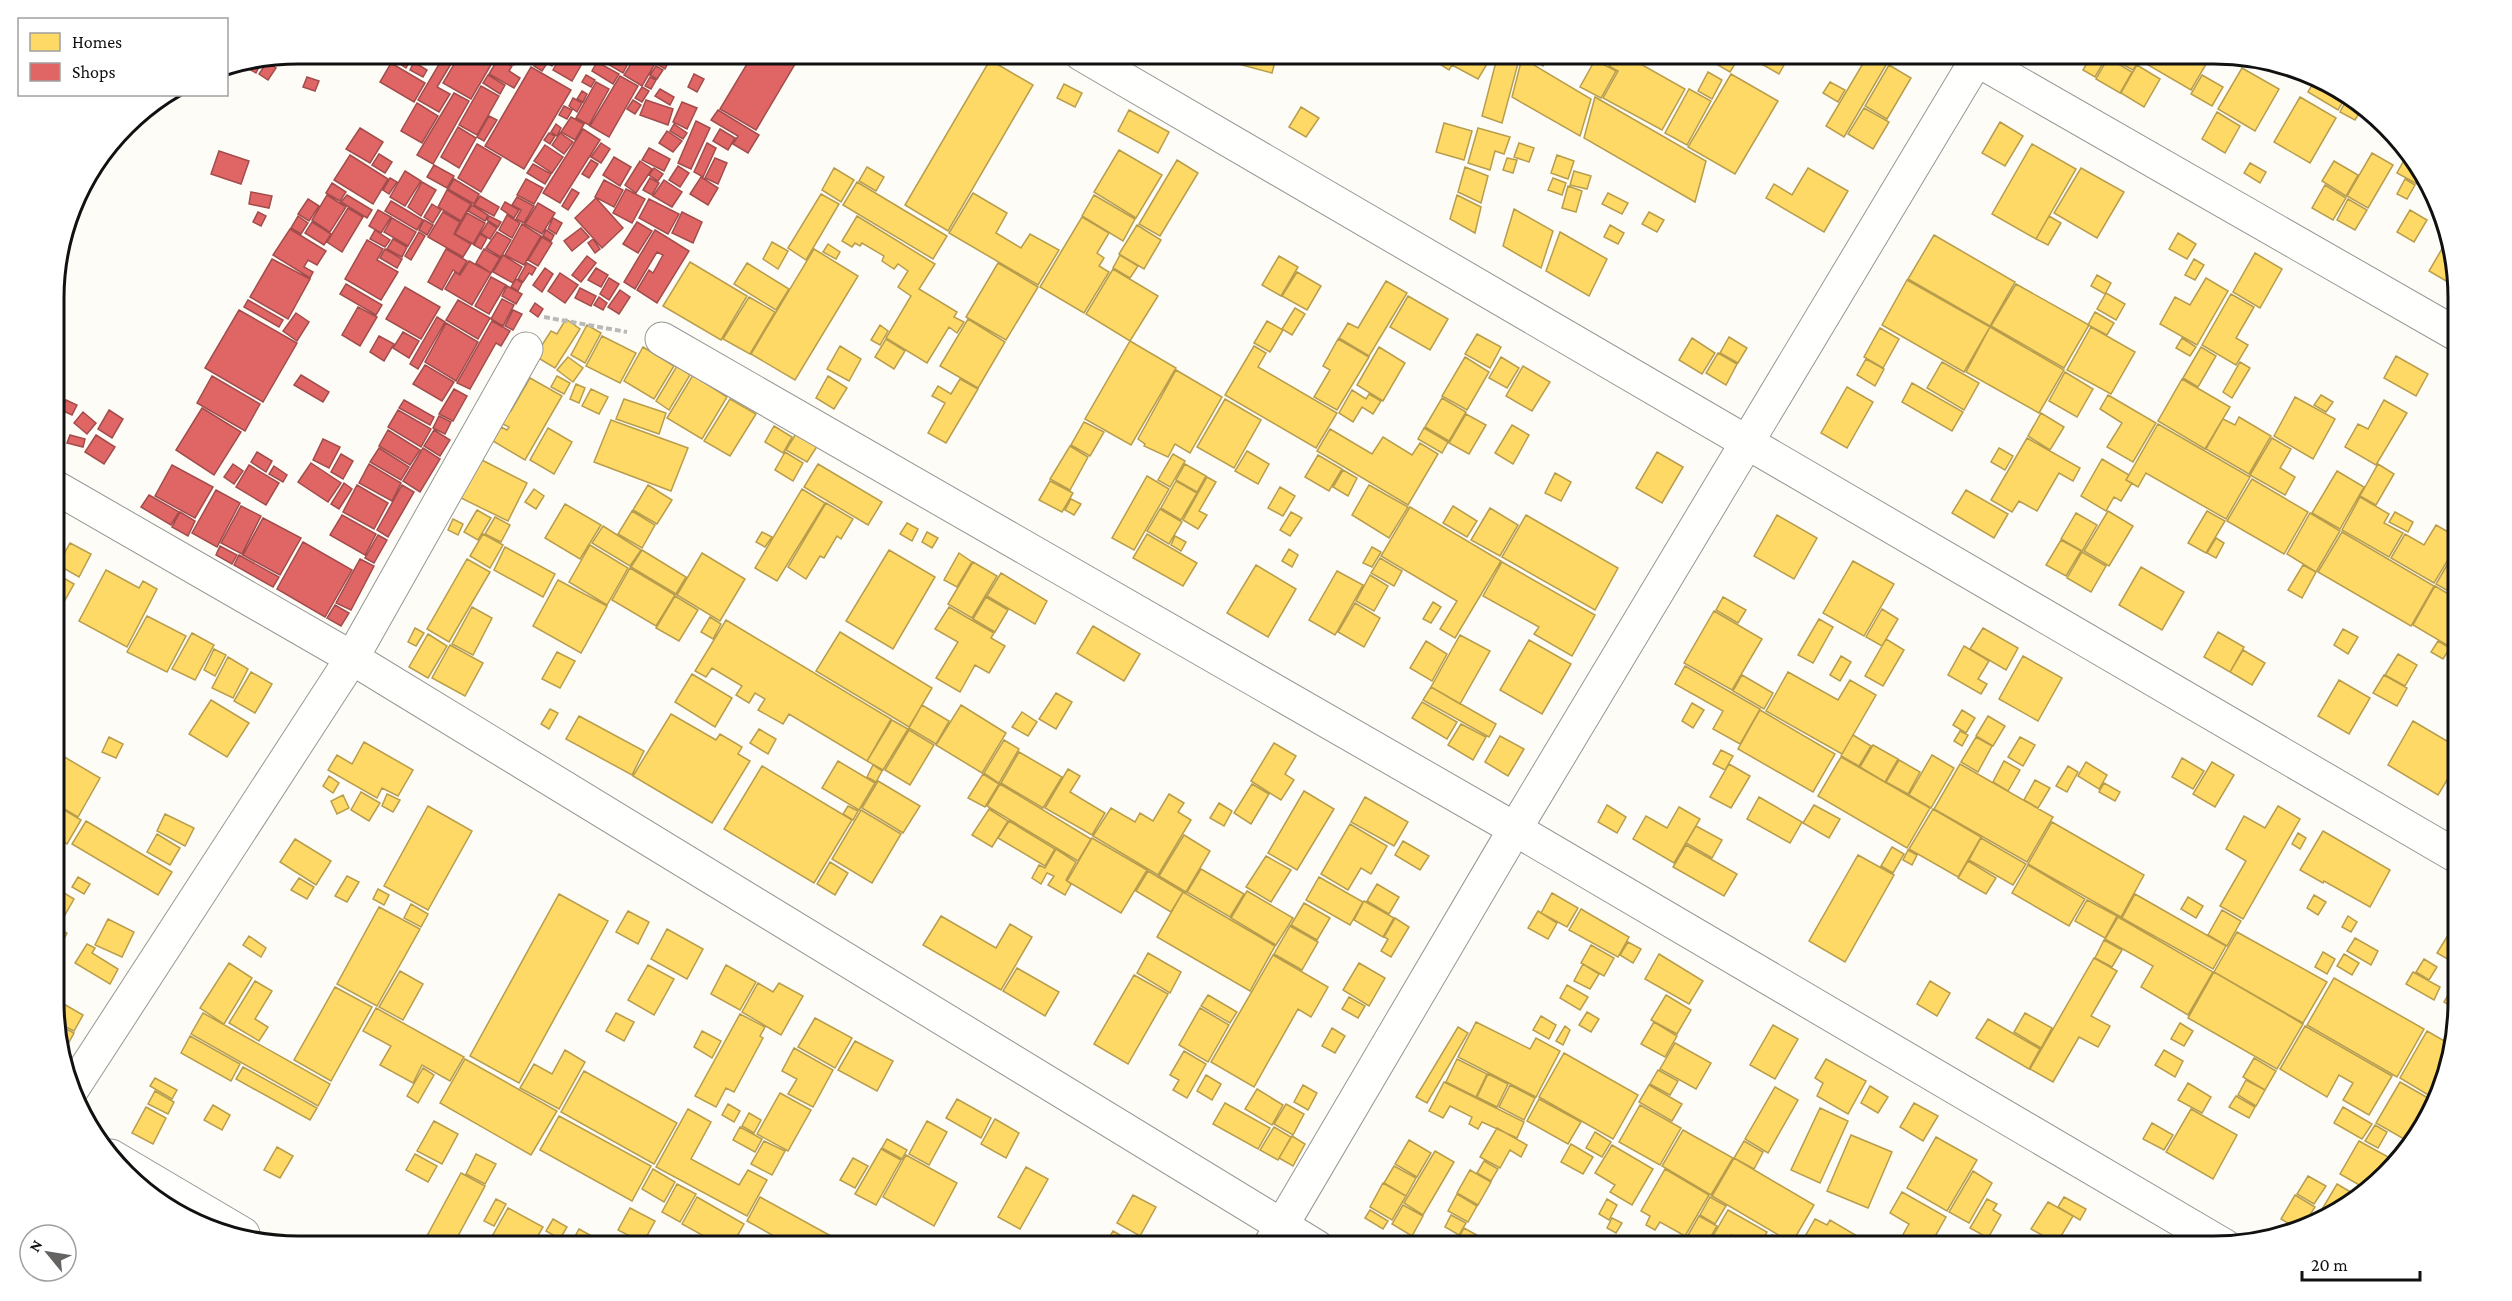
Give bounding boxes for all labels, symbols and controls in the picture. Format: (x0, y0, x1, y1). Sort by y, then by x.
legend (18, 18, 228, 96)
text: Homes (72, 32, 122, 52)
text: Shops (72, 62, 116, 82)
north arrow (18, 1223, 78, 1283)
text: N (25, 1237, 46, 1255)
scale bar (2302, 1244, 2420, 1282)
text: 20 m (2311, 1255, 2348, 1275)

